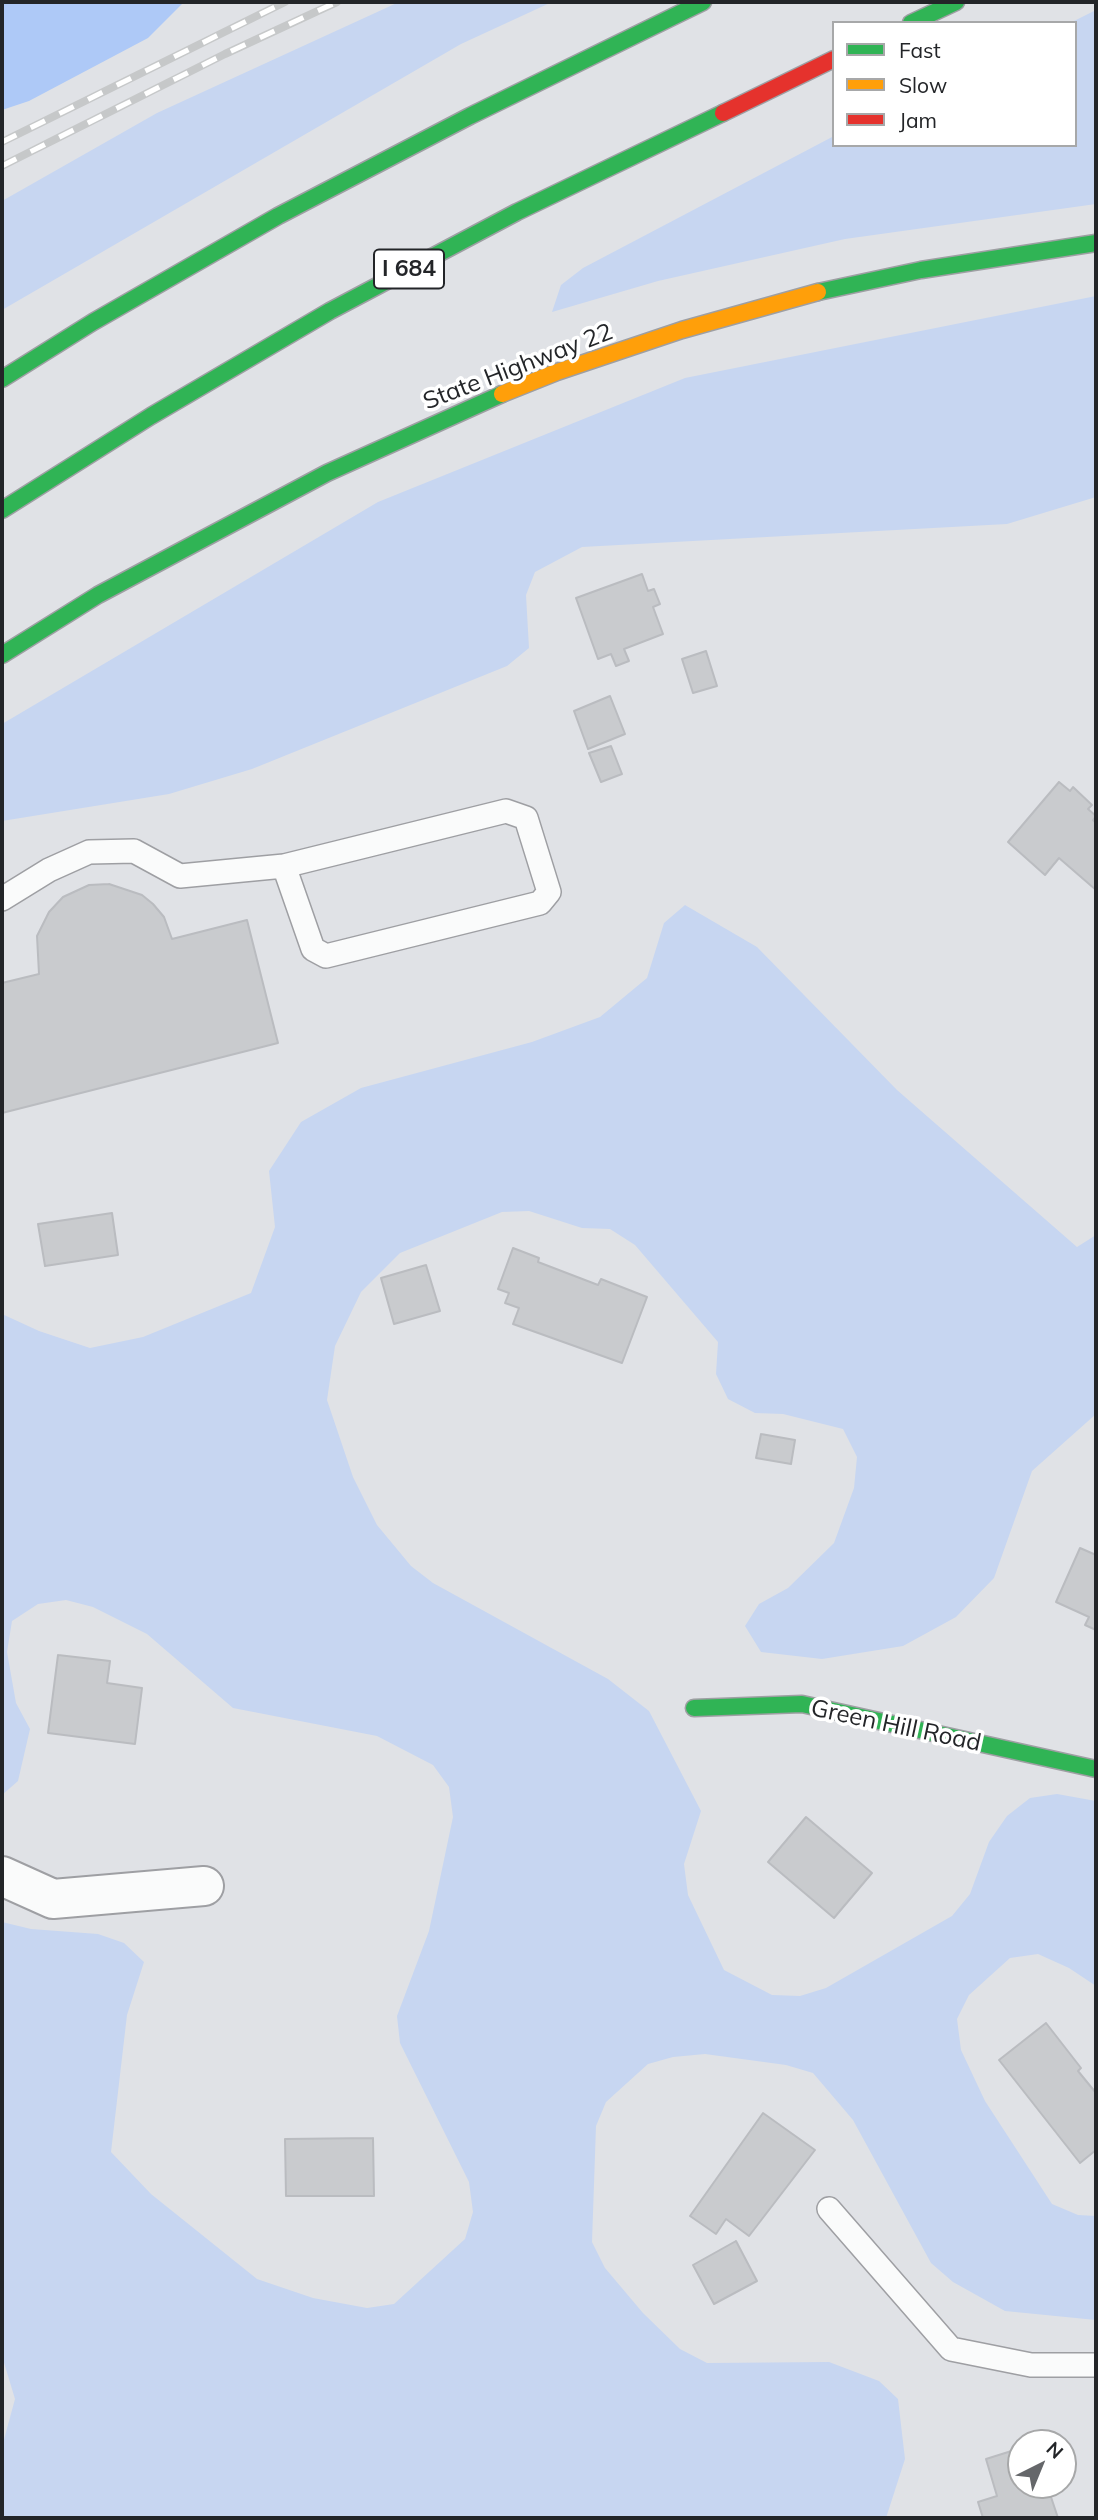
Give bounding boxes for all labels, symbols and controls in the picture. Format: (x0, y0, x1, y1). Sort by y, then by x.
legend (832, 21, 1077, 147)
text: Fast (899, 37, 941, 63)
text: Slow (899, 72, 947, 98)
text: Jam (899, 107, 937, 133)
road number: I 684 (374, 250, 444, 288)
street label: State Highway 22 (419, 318, 617, 416)
street label: Green Hill Road (808, 1694, 984, 1758)
north arrow (1007, 2429, 1077, 2499)
text: N (1042, 2436, 1068, 2464)

